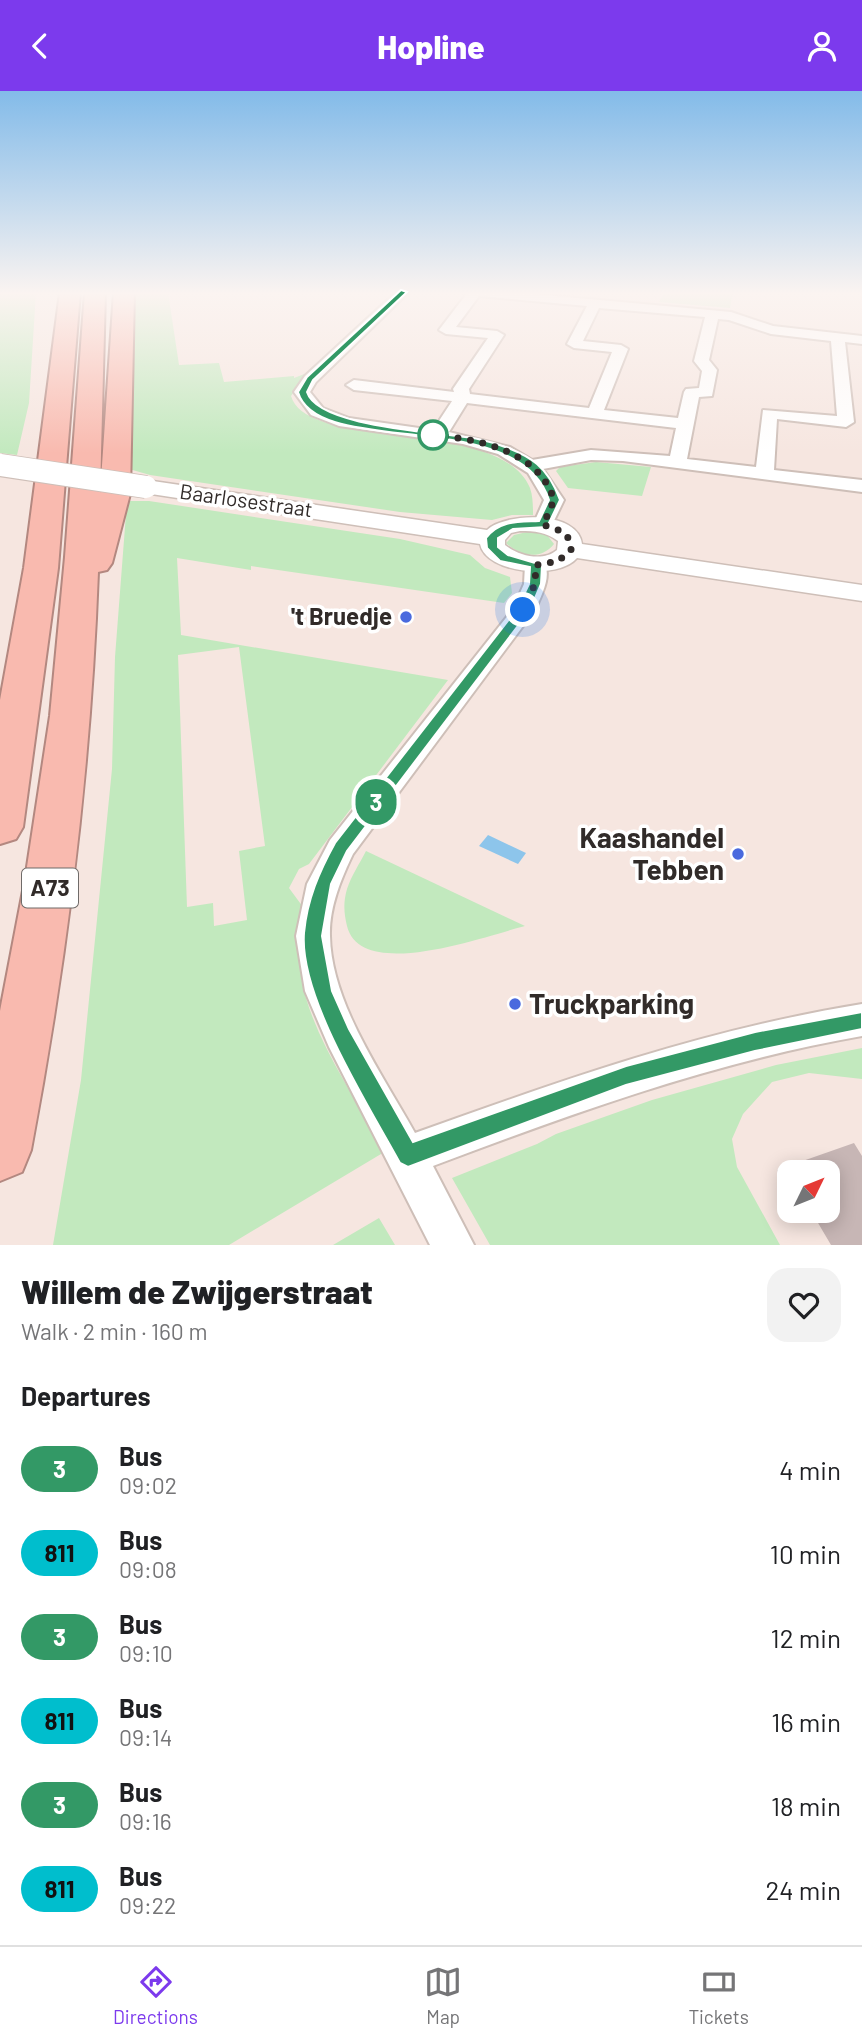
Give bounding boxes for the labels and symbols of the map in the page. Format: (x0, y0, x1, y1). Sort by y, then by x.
unlabelled marker (418, 420, 448, 450)
street label: Baarlosestraat (178, 478, 314, 521)
your location (505, 592, 540, 627)
place label: 't Bruedje (291, 601, 392, 630)
marker: 't Bruedje (398, 609, 414, 625)
line badge: 3 (353, 779, 399, 825)
place label: Kaashandel Tebben (580, 820, 724, 886)
marker: Kaashandel Tebben (730, 846, 746, 862)
road number: A73 (22, 869, 78, 908)
place label: Truckparking (529, 986, 694, 1020)
marker: Truckparking (507, 996, 523, 1012)
north arrow (777, 1160, 840, 1223)

